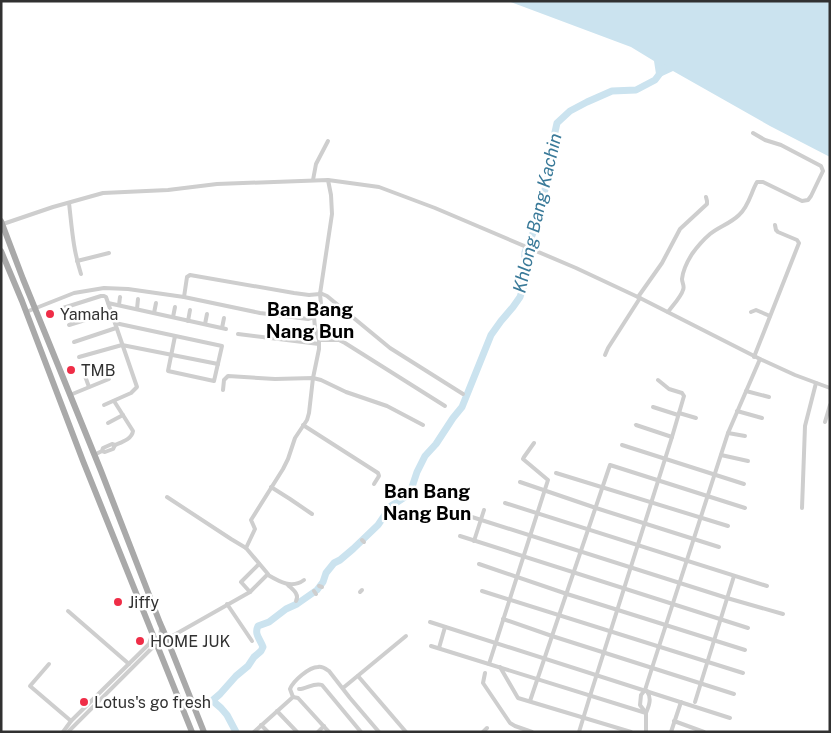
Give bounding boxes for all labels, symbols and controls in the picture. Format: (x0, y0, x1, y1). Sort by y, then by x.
water label: Khlong Bang Kachin (508, 131, 566, 295)
district label: Ban Bang Nang Bun (266, 298, 354, 342)
place label: Yamaha (60, 305, 118, 324)
marker: Yamaha (44, 308, 56, 320)
place label: TMB (81, 361, 115, 380)
marker: TMB (65, 364, 77, 376)
district label: Ban Bang Nang Bun (383, 480, 471, 524)
place label: Jiffy (128, 593, 160, 612)
marker: Jiffy (112, 596, 124, 608)
place label: HOME JUK (150, 632, 230, 651)
marker: HOME JUK (134, 635, 146, 647)
place label: Lotus's go fresh (94, 693, 211, 712)
marker: Lotus's go fresh (78, 696, 90, 708)

